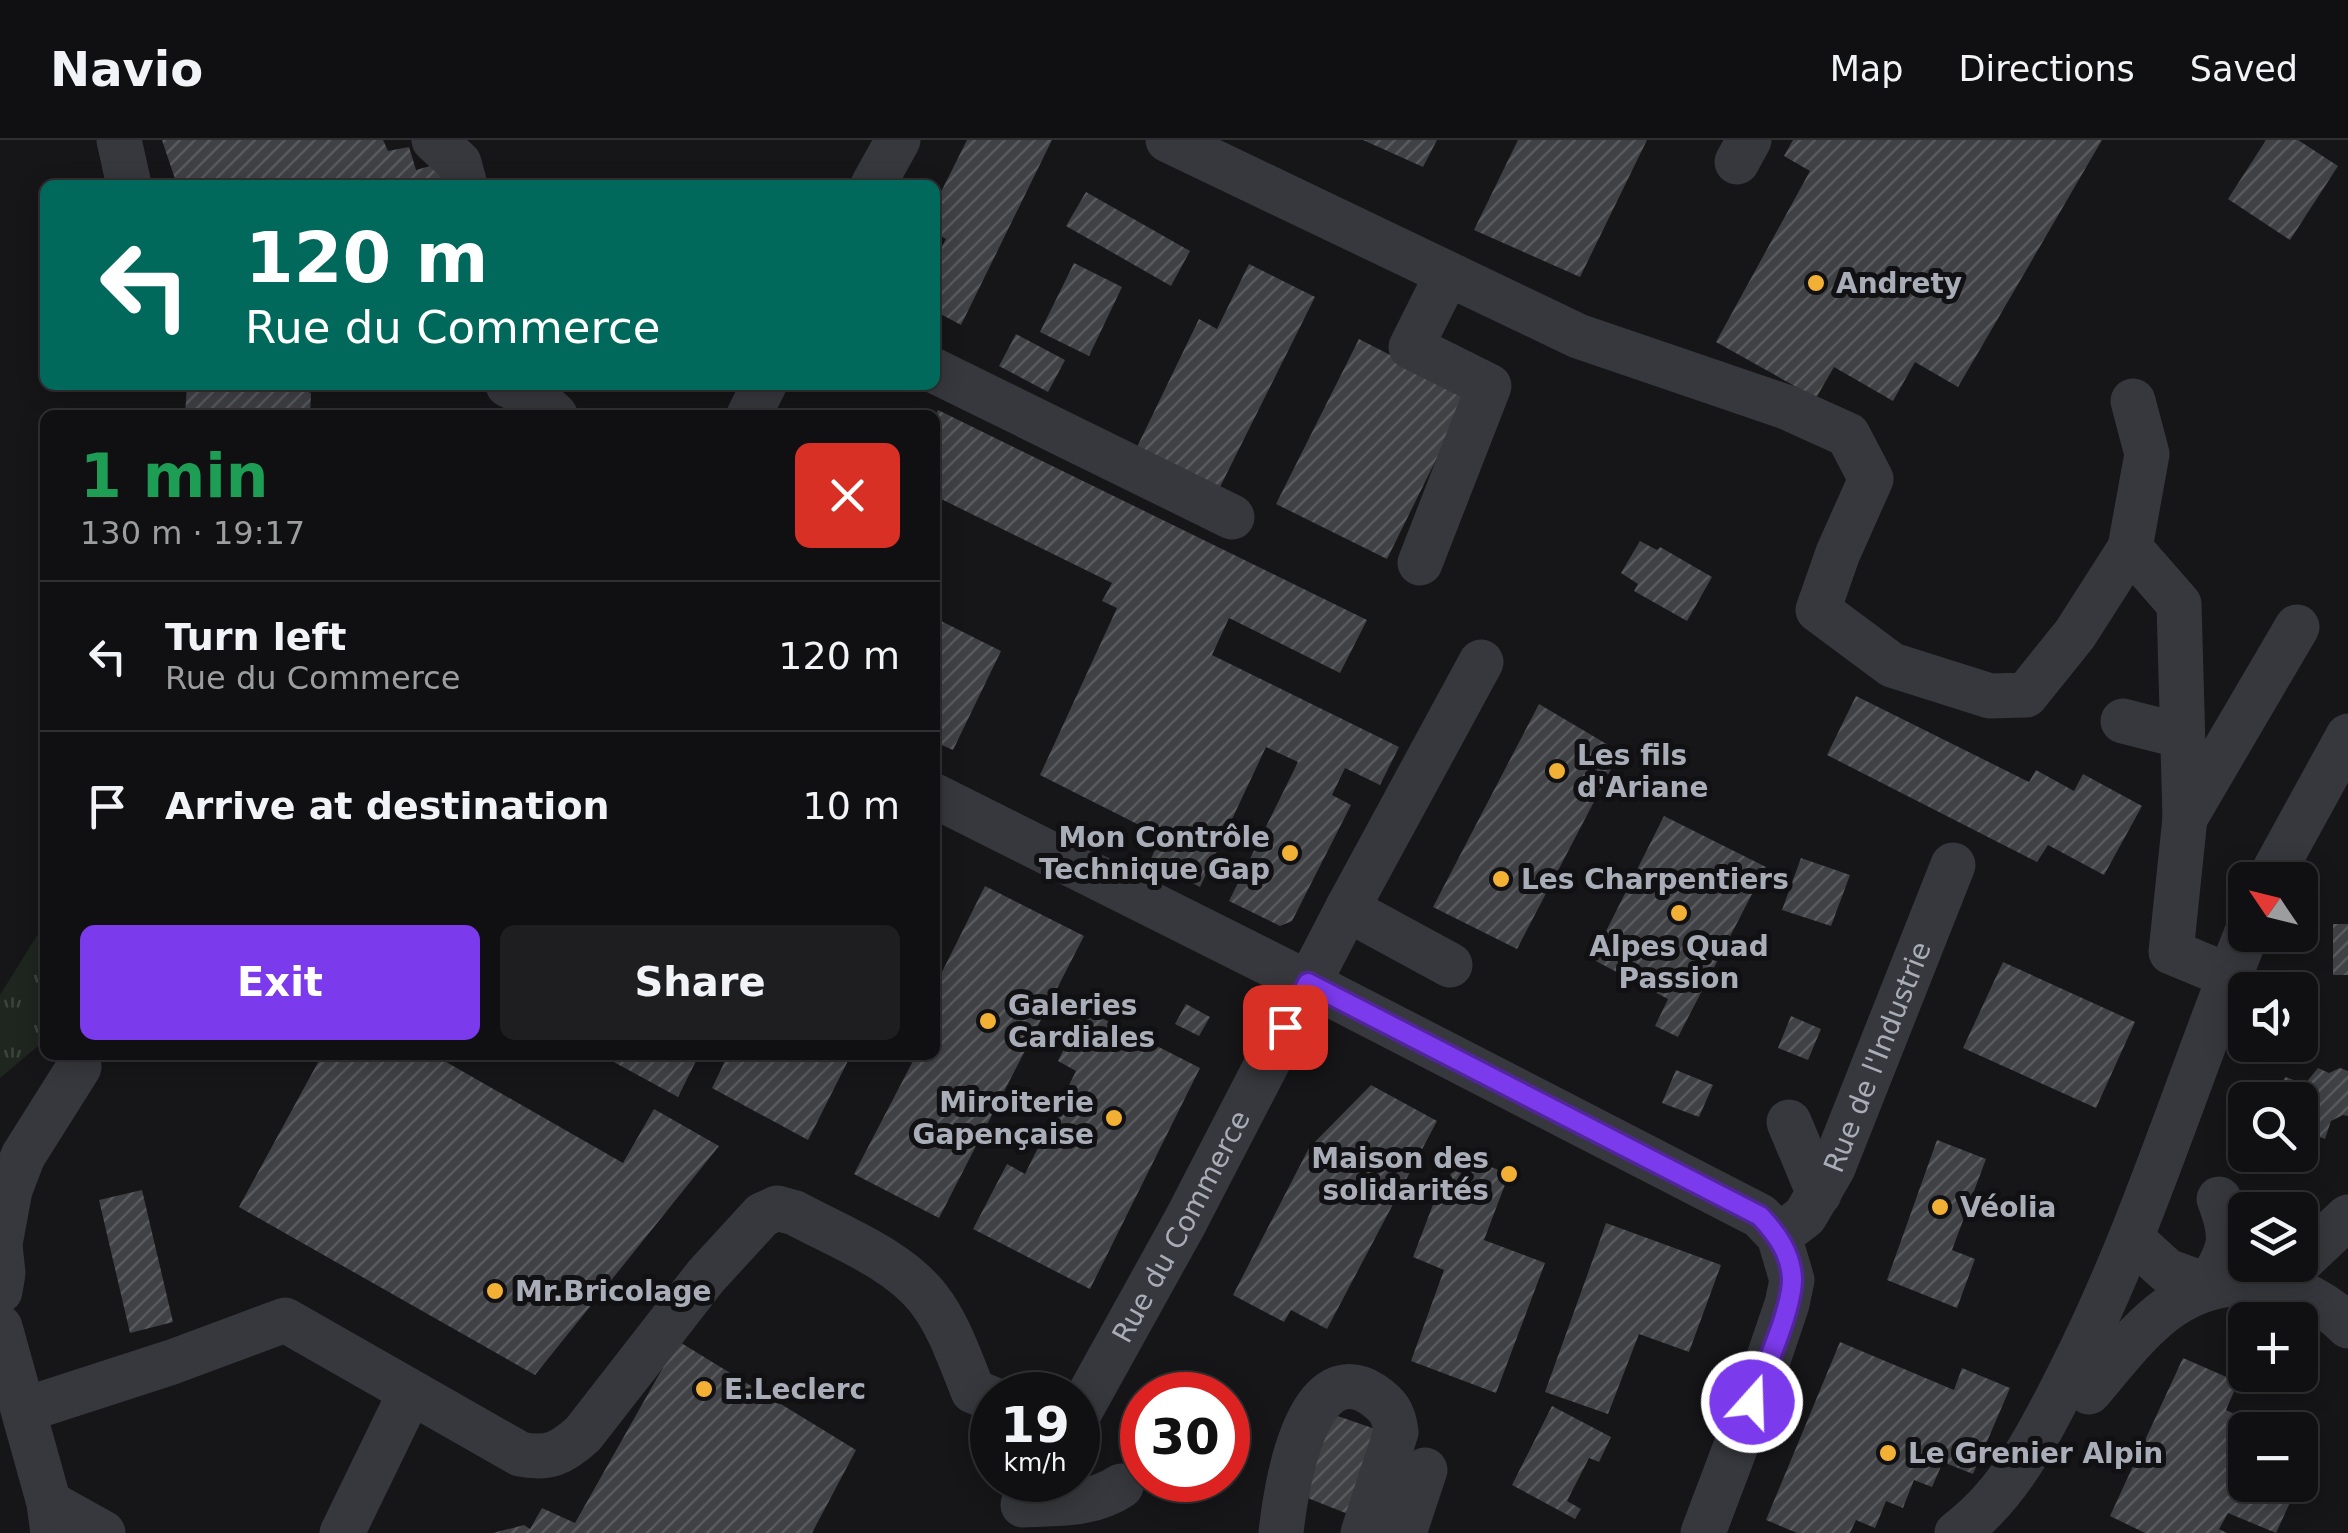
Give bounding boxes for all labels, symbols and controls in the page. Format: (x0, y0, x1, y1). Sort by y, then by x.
text: Navio (50, 41, 203, 97)
text: Map (1830, 49, 1904, 89)
text: Directions (1959, 49, 2135, 89)
text: Saved (2190, 49, 2298, 89)
text: 120 m (245, 217, 488, 299)
icon: left (80, 220, 210, 350)
place label: Andrety (1836, 267, 1962, 300)
marker: Andrety (1805, 272, 1827, 294)
text: Rue du Commerce (245, 301, 660, 354)
text: 1 min (80, 441, 268, 511)
button: close (795, 443, 900, 548)
text: 130 m · 19:17 (80, 514, 305, 552)
text: Turn left (165, 615, 346, 659)
icon: left (80, 629, 135, 684)
text: 120 m (778, 634, 900, 678)
text: Rue du Commerce (165, 659, 460, 697)
place label: Les fils d'Ariane (1577, 739, 1709, 804)
marker: Les fils d'Ariane (1546, 760, 1568, 782)
icon: arrive (80, 779, 135, 834)
text: Arrive at destination (165, 784, 610, 828)
text: 10 m (803, 784, 900, 828)
place label: Mon Contrôle Technique Gap (1039, 821, 1270, 886)
marker: Mon Contrôle Technique Gap (1279, 842, 1301, 864)
north arrow (2228, 862, 2318, 952)
map controls (2228, 862, 2318, 1502)
place label: Les Charpentiers (1521, 863, 1789, 896)
marker: Les Charpentiers (1490, 868, 1512, 890)
marker: Alpes Quad Passion (1668, 902, 1690, 924)
button: Exit (80, 925, 480, 1040)
button: Share (500, 925, 900, 1040)
place label: Alpes Quad Passion (1589, 930, 1769, 995)
street label: Rue de l'Industrie (1817, 937, 1938, 1177)
button: sound (2228, 972, 2318, 1062)
pin (1243, 985, 1328, 1070)
place label: Galeries Cardiales (1008, 989, 1155, 1054)
icon: arrive (1258, 1000, 1313, 1055)
marker: Galeries Cardiales (977, 1010, 999, 1032)
button: search (2228, 1082, 2318, 1172)
place label: Miroiterie Gapençaise (912, 1086, 1094, 1151)
street label: Rue du Commerce (1105, 1105, 1256, 1348)
marker: Miroiterie Gapençaise (1103, 1107, 1125, 1129)
place label: Maison des solidarités (1311, 1142, 1489, 1207)
marker: Maison des solidarités (1498, 1163, 1520, 1185)
place label: Véolia (1960, 1191, 2056, 1224)
button: layers (2228, 1192, 2318, 1282)
marker: Véolia (1929, 1196, 1951, 1218)
place label: Mr.Bricolage (515, 1275, 711, 1308)
marker: Mr.Bricolage (484, 1280, 506, 1302)
button: + (2228, 1302, 2318, 1392)
position arrow (1700, 1350, 1804, 1454)
speed limit sign: 30 (1120, 1372, 1250, 1502)
place label: E.Leclerc (724, 1373, 866, 1406)
marker: E.Leclerc (693, 1378, 715, 1400)
text: 19 (1000, 1396, 1070, 1454)
button: − (2228, 1412, 2318, 1502)
place label: Le Grenier Alpin (1908, 1437, 2163, 1470)
marker: Le Grenier Alpin (1877, 1442, 1899, 1464)
text: km/h (1003, 1448, 1067, 1477)

